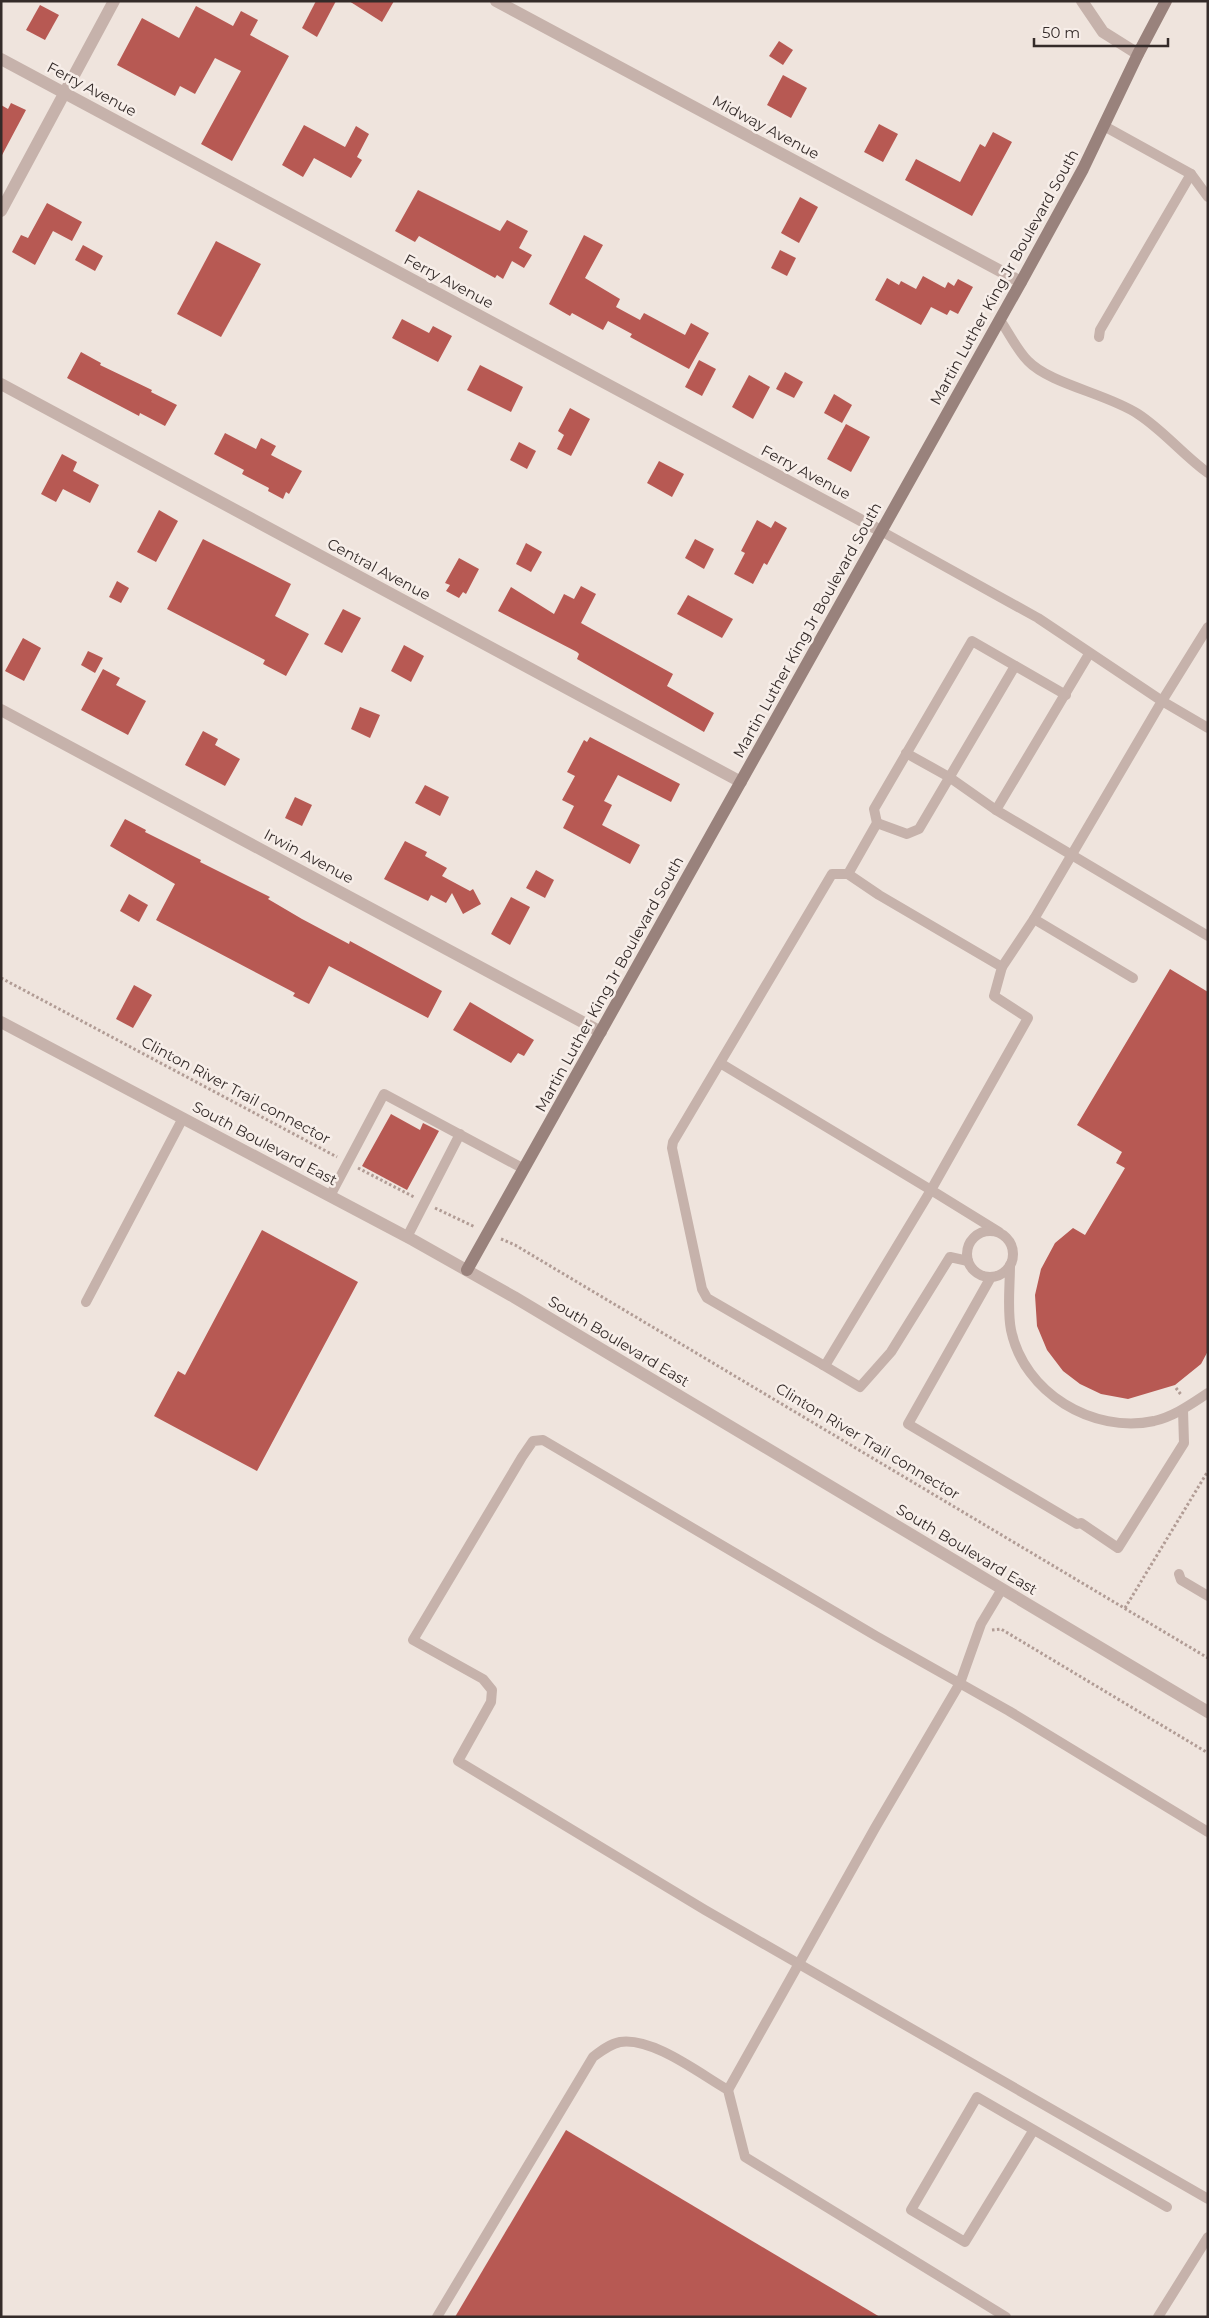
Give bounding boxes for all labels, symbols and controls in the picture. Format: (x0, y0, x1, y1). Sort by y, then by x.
scale bar (1034, 15, 1168, 47)
text: 50 m (1042, 23, 1080, 42)
street label: Ferry Avenue (44, 57, 140, 121)
street label: Midway Avenue (709, 91, 823, 163)
street label: Martin Luther King Jr Boulevard South (926, 146, 1082, 408)
street label: Ferry Avenue (401, 249, 497, 313)
street label: Ferry Avenue (758, 440, 854, 504)
street label: Martin Luther King Jr Boulevard South (729, 499, 885, 761)
street label: Central Avenue (324, 534, 434, 604)
street label: Irwin Avenue (261, 824, 357, 888)
street label: Martin Luther King Jr Boulevard South (531, 853, 687, 1115)
street label: Clinton River Trail connector (138, 1032, 334, 1148)
street label: South Boulevard East (189, 1097, 341, 1189)
street label: South Boulevard East (545, 1291, 693, 1391)
street label: Clinton River Trail connector (773, 1378, 963, 1504)
street label: South Boulevard East (893, 1499, 1041, 1599)

